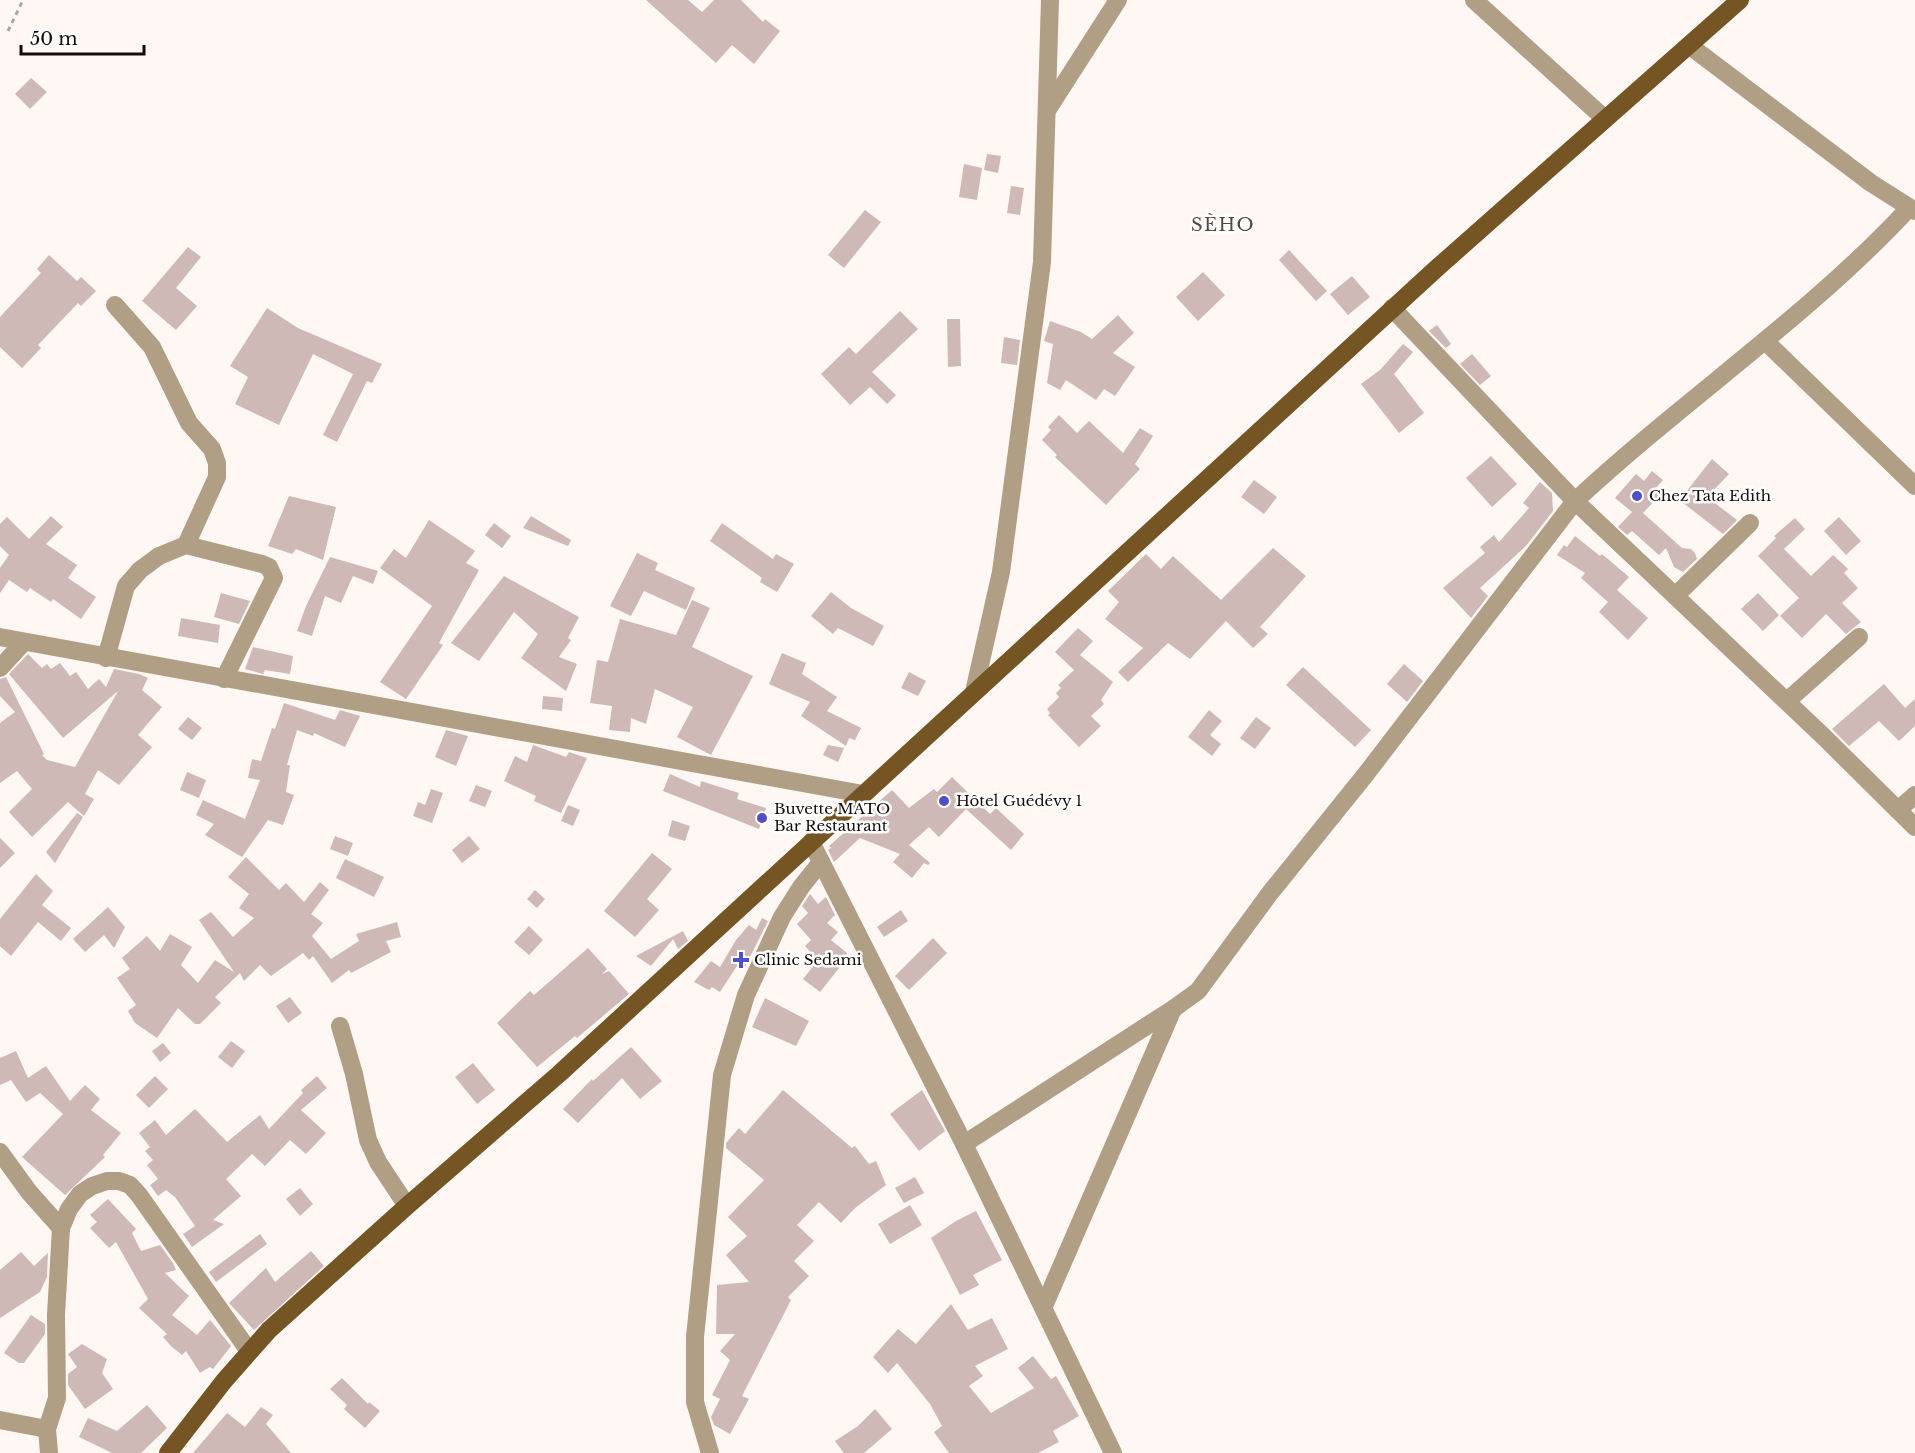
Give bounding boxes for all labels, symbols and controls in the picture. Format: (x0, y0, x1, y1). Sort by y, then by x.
scale bar (21, 18, 144, 56)
text: 50 m (30, 28, 78, 50)
district label: SÈHO (1191, 213, 1255, 236)
place label: Chez Tata Edith (1649, 486, 1771, 505)
marker: Chez Tata Edith (1630, 489, 1644, 503)
place label: Hôtel Guédévy 1 (956, 791, 1082, 810)
marker: Hôtel Guédévy 1 (937, 794, 951, 808)
place label: Buvette MATO Bar Restaurant (774, 799, 890, 835)
marker: Buvette MATO Bar Restaurant (755, 811, 769, 825)
place label: Clinic Sedami (754, 950, 862, 969)
marker: Clinic Sedami (732, 951, 750, 969)

